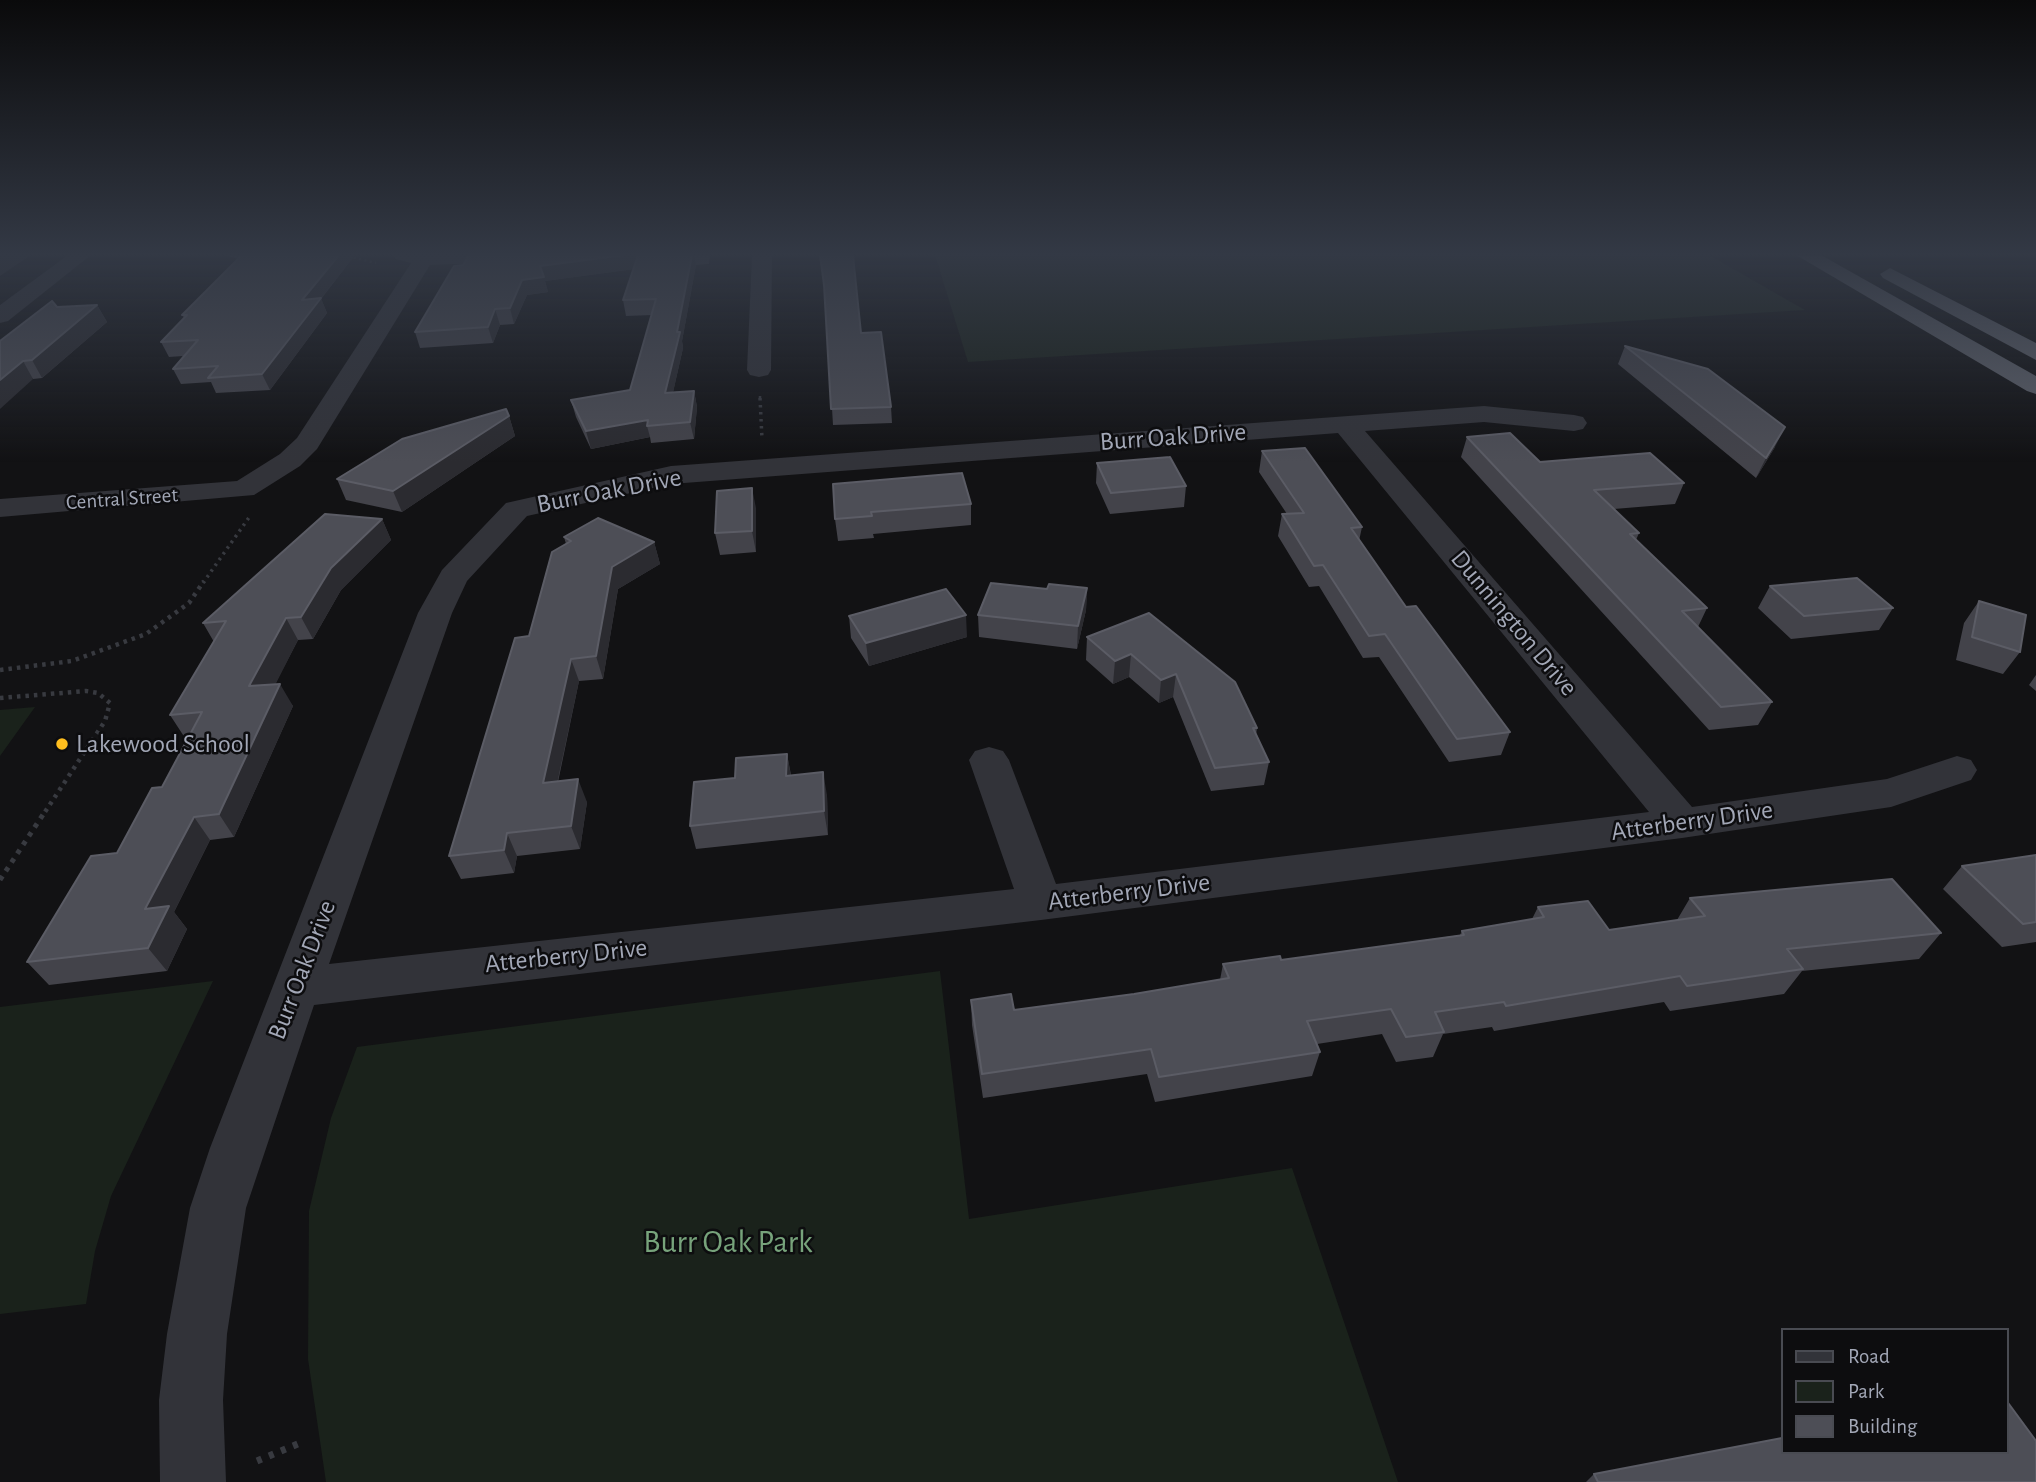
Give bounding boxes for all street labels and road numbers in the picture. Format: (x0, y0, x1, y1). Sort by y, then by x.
street label: Burr Oak Drive (1099, 416, 1247, 458)
street label: Burr Oak Drive (534, 462, 684, 520)
street label: Central Street (65, 483, 179, 515)
street label: Dunnington Drive (1444, 544, 1584, 702)
street label: Atterberry Drive (1609, 794, 1775, 848)
street label: Atterberry Drive (1046, 867, 1212, 917)
street label: Burr Oak Drive (261, 896, 343, 1044)
street label: Atterberry Drive (483, 932, 649, 980)

